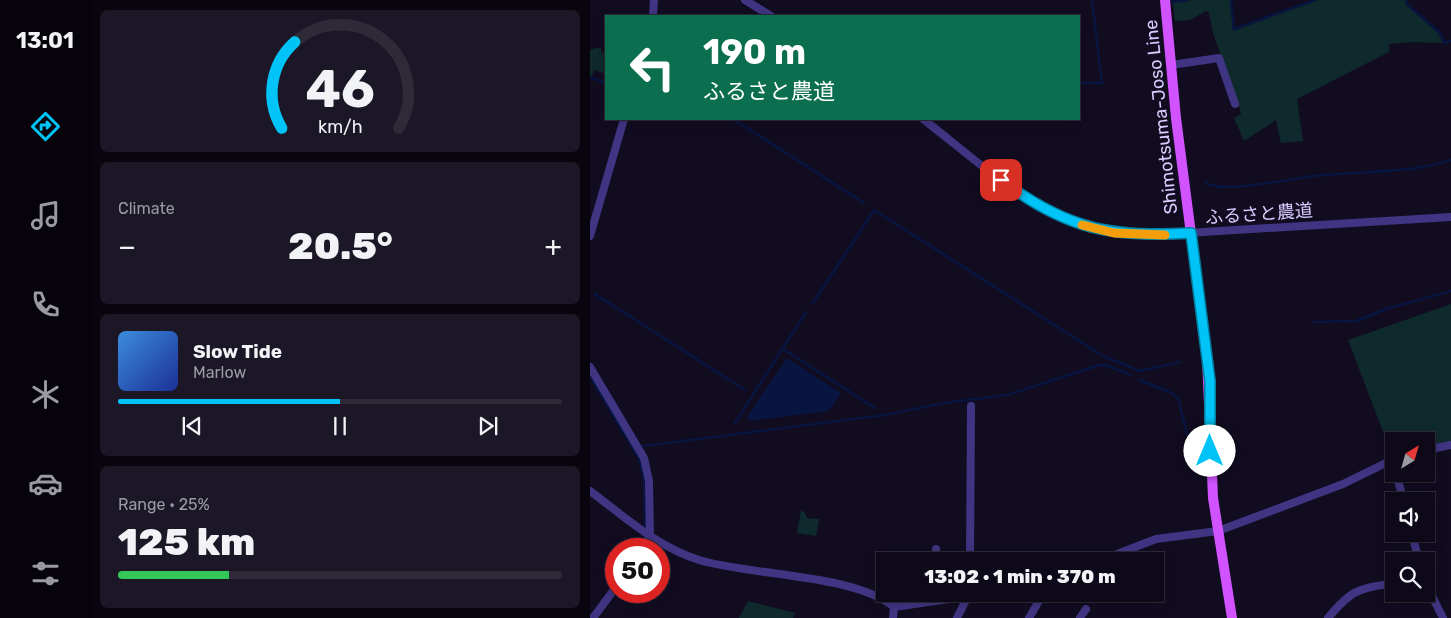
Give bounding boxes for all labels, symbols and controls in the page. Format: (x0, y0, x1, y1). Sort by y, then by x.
street label: Shimotsuma-Joso Line (1140, 19, 1182, 215)
text: 13:01 (16, 27, 74, 54)
text: 190 m (703, 31, 806, 73)
icon: left (620, 35, 685, 100)
text: 46 (305, 58, 375, 120)
text: ふるさと農道 (703, 78, 835, 105)
icon: directions (28, 109, 63, 144)
text: km/h (318, 116, 362, 137)
pin (980, 159, 1022, 201)
icon: arrive (987, 166, 1015, 194)
icon: music (28, 198, 63, 233)
text: Climate (118, 199, 175, 218)
street label: ふるさと農道 (1204, 199, 1314, 229)
text: 20.5° (288, 223, 393, 269)
text: − (118, 230, 136, 263)
text: + (545, 230, 562, 263)
icon: phone (28, 287, 63, 322)
text: Slow Tide (193, 340, 282, 363)
text: Marlow (193, 363, 246, 382)
icon: climate (28, 377, 63, 412)
icon: previous (178, 412, 206, 440)
icon: pause (326, 412, 354, 440)
icon: next (474, 412, 502, 440)
position arrow (1183, 424, 1235, 476)
north arrow (1385, 432, 1435, 482)
map controls (1385, 432, 1435, 602)
icon: car (28, 466, 63, 501)
button: sound (1385, 492, 1435, 542)
text: Range · 25% (118, 495, 210, 514)
text: 125 km (118, 519, 255, 565)
speed limit sign: 50 (605, 538, 670, 603)
button: search (1385, 552, 1435, 602)
icon: filters (28, 556, 63, 591)
text: 13:02 · 1 min · 370 m (924, 565, 1116, 588)

